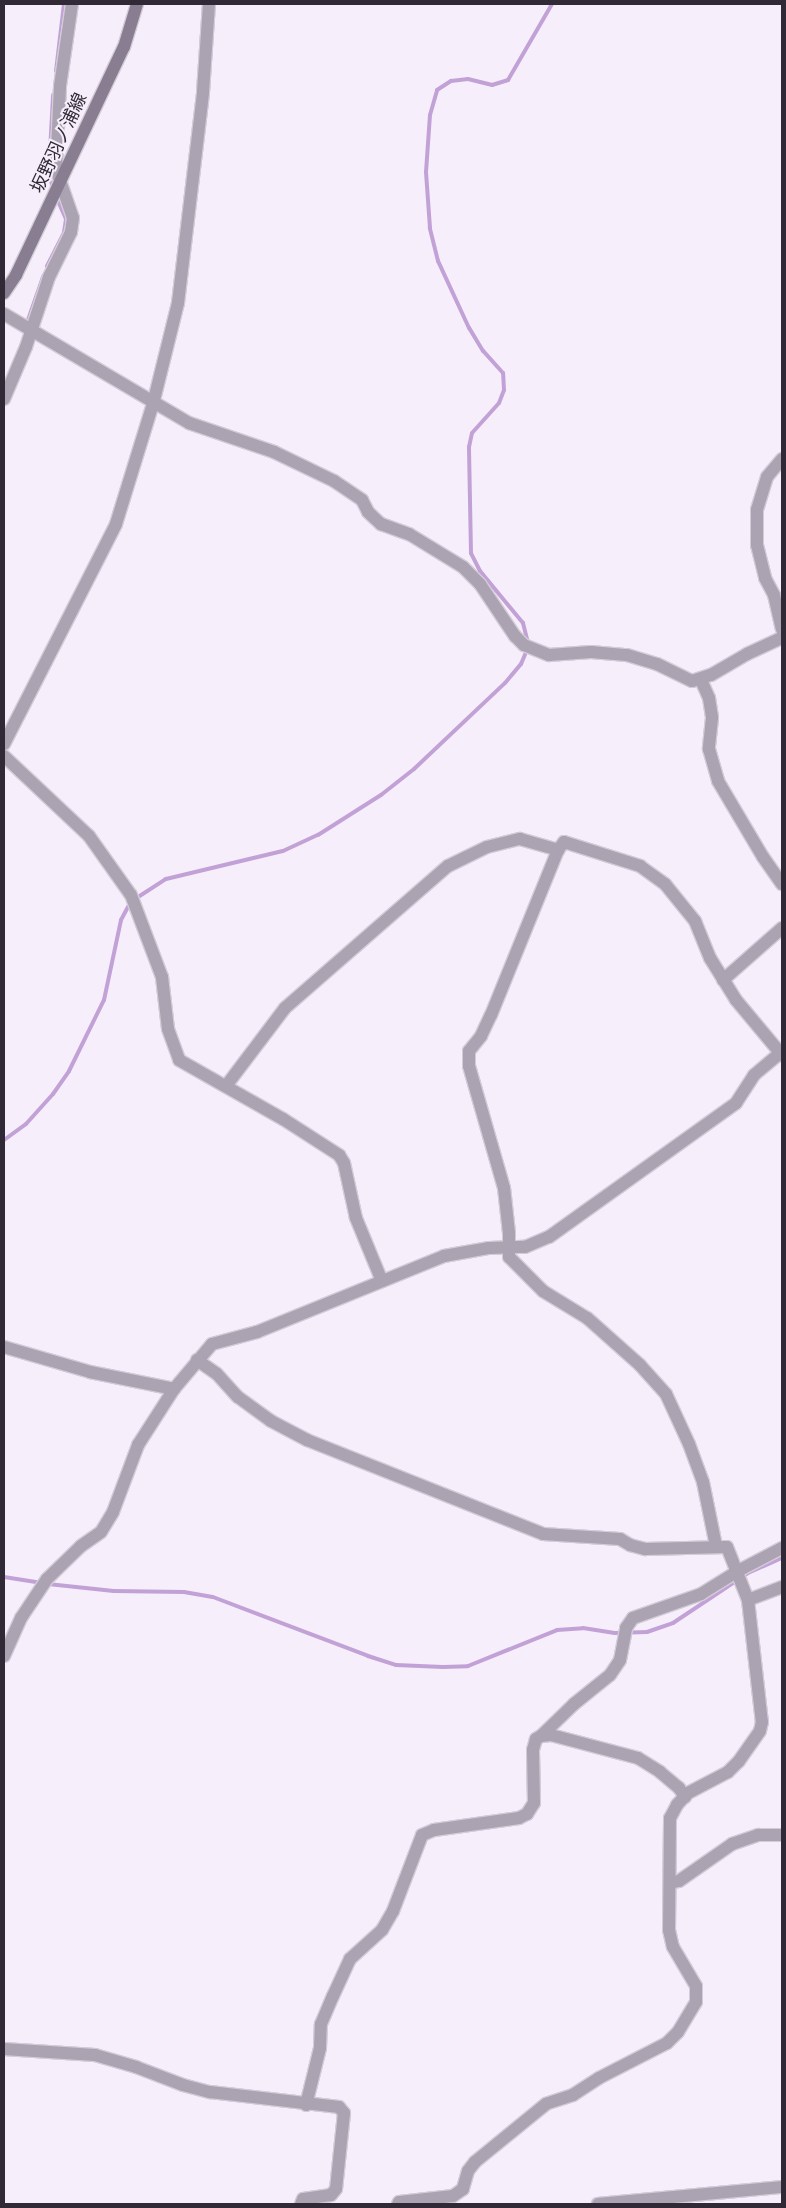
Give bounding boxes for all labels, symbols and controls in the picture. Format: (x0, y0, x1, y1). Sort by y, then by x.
street label: 坂野羽ノ浦線 (26, 89, 92, 197)

